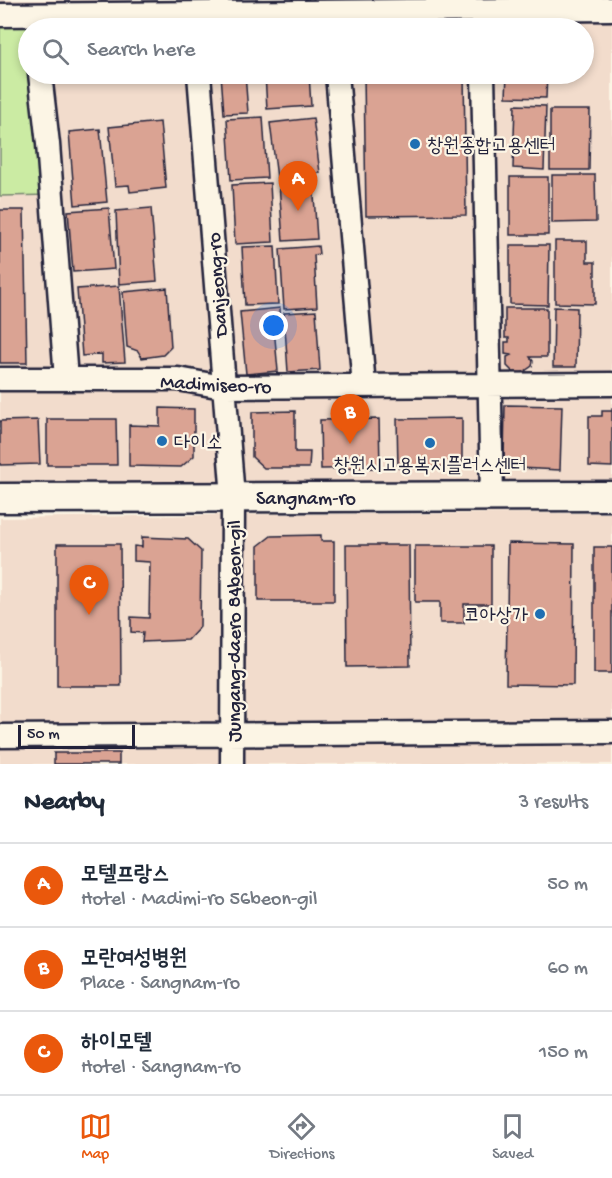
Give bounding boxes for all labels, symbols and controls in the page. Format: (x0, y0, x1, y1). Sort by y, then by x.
search box (18, 18, 594, 84)
icon: search (39, 35, 72, 68)
text: Search here (87, 38, 195, 64)
place label: 창원종합고용센터 (427, 136, 556, 159)
marker: 창원종합고용센터 (408, 137, 422, 151)
pin: A (278, 162, 318, 211)
street label: Danjeong-ro (204, 232, 235, 340)
your location (259, 311, 288, 340)
street label: Madimiseo-ro (160, 372, 272, 401)
pin: B (330, 394, 370, 444)
place label: 다이소 (174, 433, 222, 456)
marker: 다이소 (155, 434, 169, 448)
marker: 창원시고용복지플러스센터 (423, 436, 437, 450)
place label: 창원시고용복지플러스센터 (333, 456, 527, 479)
street label: Sangnam-ro (256, 489, 356, 512)
street label: Jungang-daero 84beon-gil (225, 520, 248, 742)
pin: C (70, 566, 109, 615)
place label: 코아상가 (464, 606, 528, 629)
marker: 코아상가 (533, 607, 547, 621)
scale bar (18, 722, 135, 750)
text: 50 m (27, 726, 60, 745)
text: Nearby (24, 788, 105, 819)
text: 3 results (519, 792, 588, 815)
text: 모텔프랑스 (81, 863, 170, 889)
text: A (38, 874, 49, 897)
text: 50 m (547, 874, 588, 897)
text: Hotel · Madimi-ro 56beon-gil (81, 889, 317, 912)
text: 모란여성병원 (81, 947, 187, 973)
text: B (38, 958, 49, 981)
text: 60 m (548, 958, 588, 981)
text: Place · Sangnam-ro (81, 973, 240, 996)
text: 하이모텔 (81, 1031, 152, 1057)
text: C (38, 1042, 49, 1065)
text: 150 m (539, 1042, 588, 1065)
text: Hotel · Sangnam-ro (81, 1057, 241, 1080)
tab: Map (79, 1110, 112, 1165)
tab: Directions (269, 1110, 335, 1165)
tab: Saved (492, 1110, 533, 1165)

